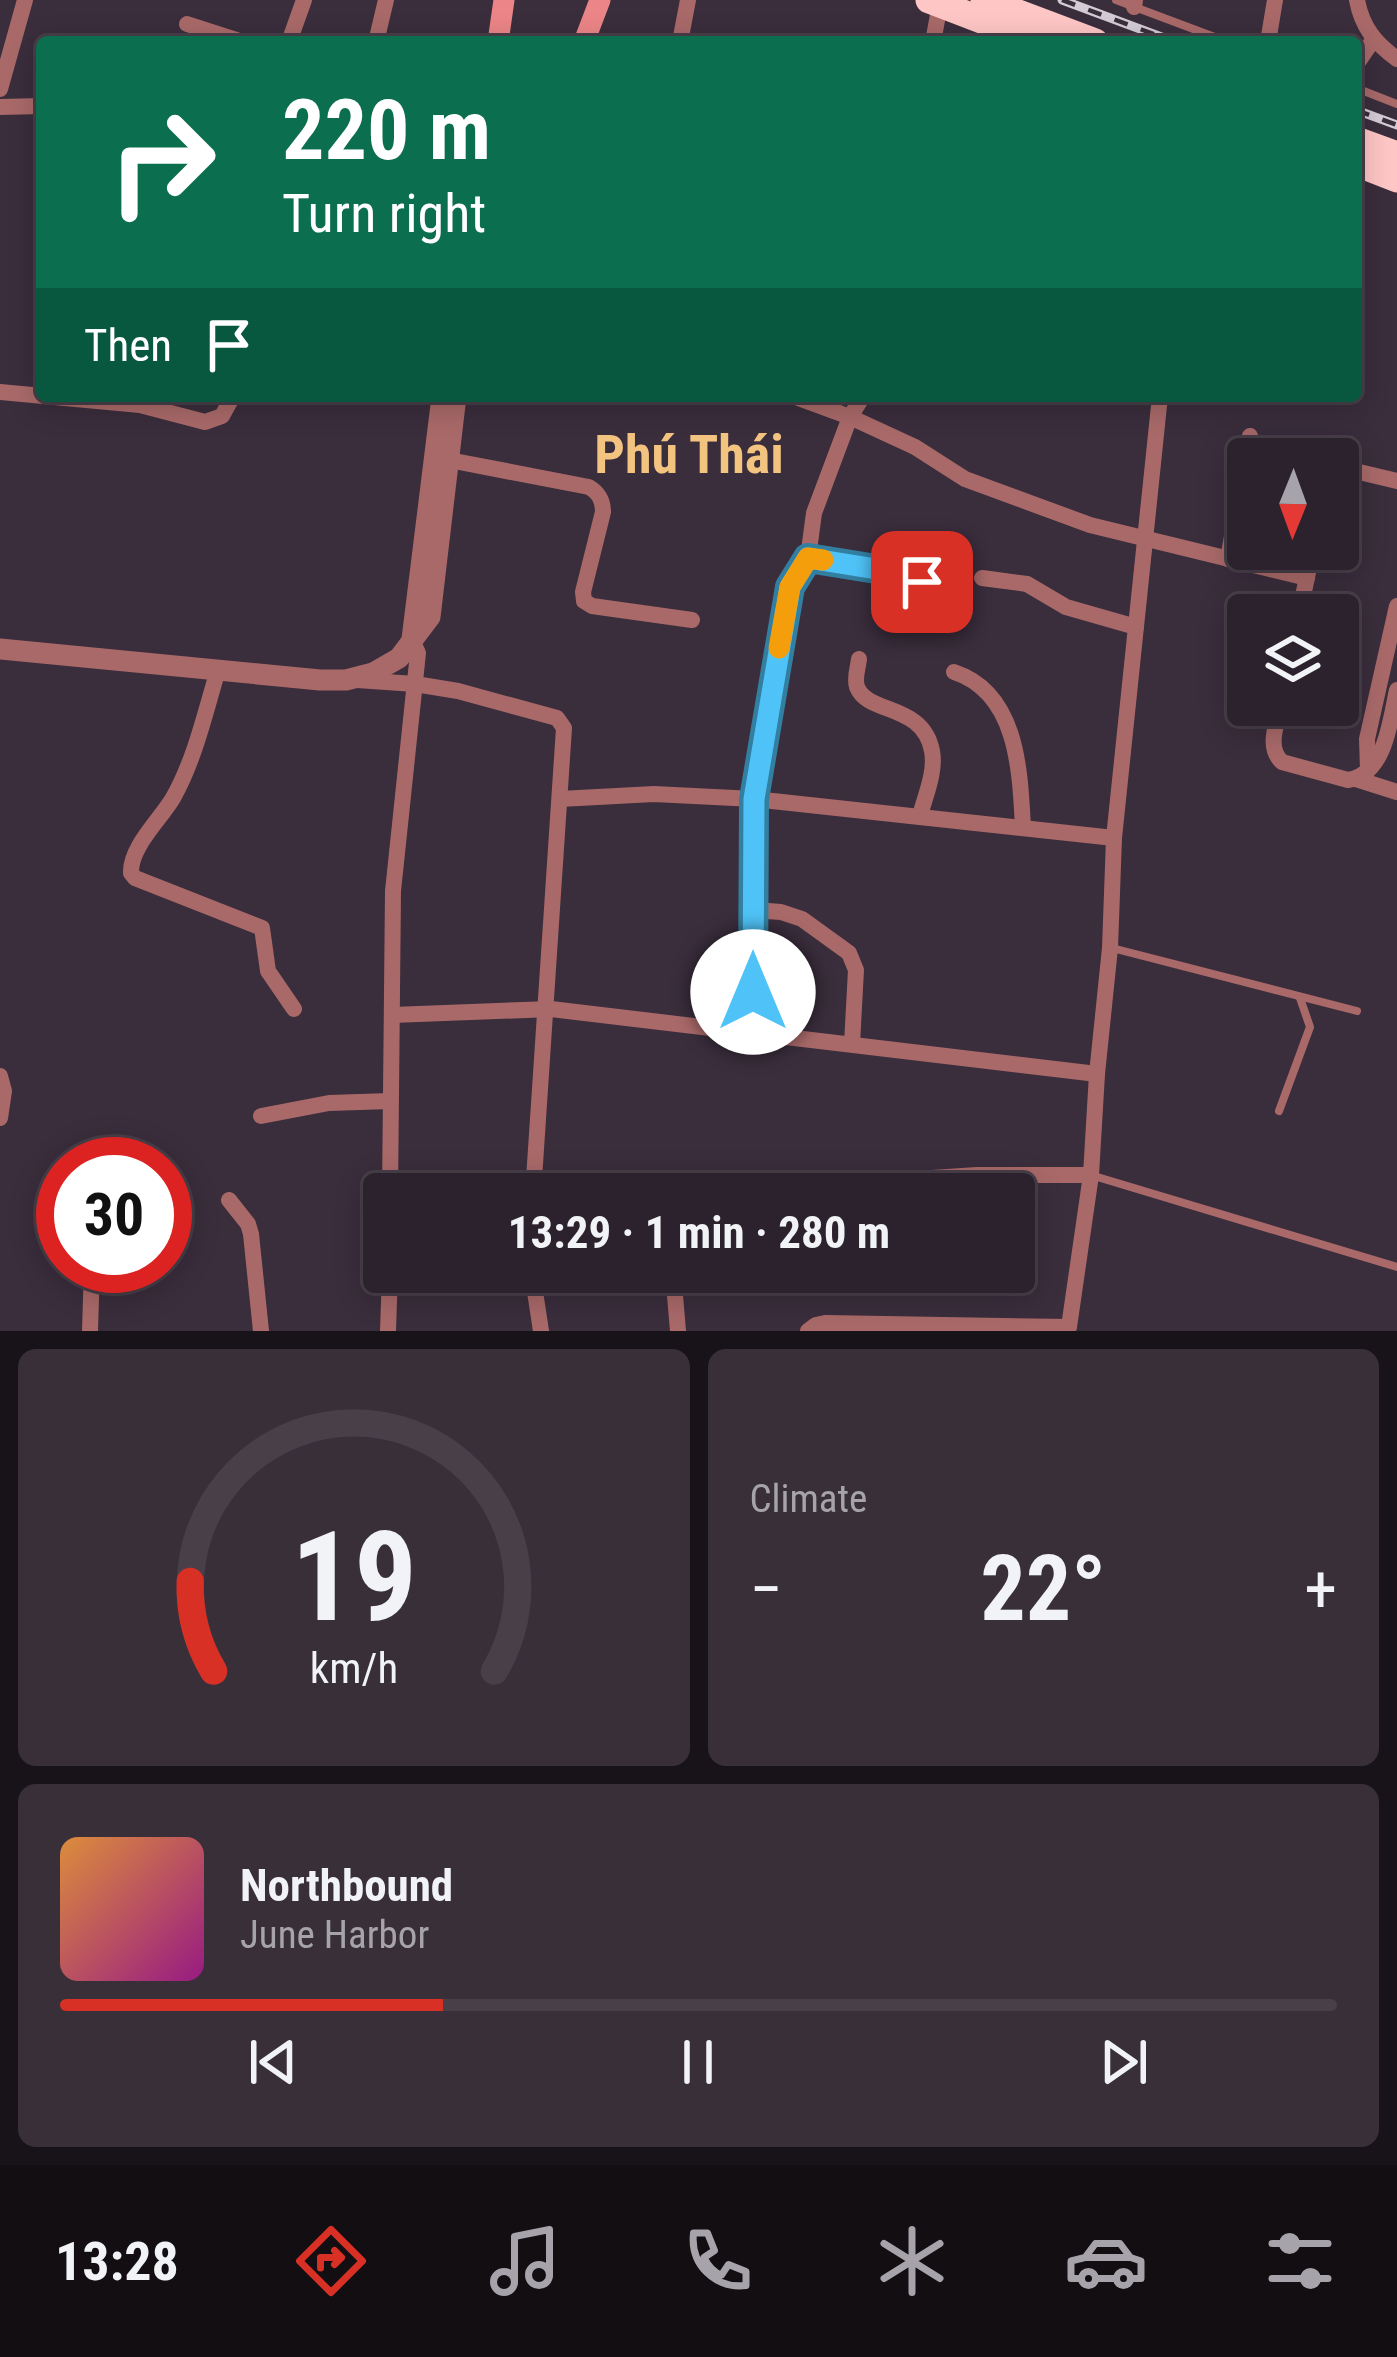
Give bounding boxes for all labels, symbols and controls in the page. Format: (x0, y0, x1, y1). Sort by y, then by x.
text: 220 m (282, 81, 491, 180)
icon: right (84, 84, 240, 240)
text: Turn right (282, 182, 486, 245)
icon: arrive (196, 312, 262, 378)
text: Then (84, 319, 172, 372)
district label: Phú Thái (594, 423, 784, 486)
north arrow (1227, 438, 1359, 570)
map controls (1227, 438, 1359, 726)
pin (871, 531, 973, 633)
icon: arrive (889, 549, 955, 615)
button: layers (1227, 594, 1359, 726)
position arrow (690, 929, 816, 1055)
speed limit sign: 30 (36, 1137, 192, 1293)
text: 13:29 · 1 min · 280 m (508, 1206, 890, 1259)
text: Climate (750, 1476, 867, 1522)
text: 19 (291, 1504, 417, 1650)
text: 22° (980, 1537, 1106, 1642)
text: − (750, 1551, 783, 1628)
text: + (1304, 1551, 1337, 1628)
text: km/h (310, 1642, 398, 1692)
text: Northbound (240, 1859, 453, 1912)
text: June Harbor (240, 1912, 429, 1958)
icon: previous (240, 2029, 306, 2095)
icon: pause (665, 2029, 731, 2095)
icon: next (1091, 2029, 1157, 2095)
icon: directions (289, 2219, 373, 2303)
icon: music (483, 2219, 567, 2303)
icon: phone (676, 2219, 760, 2303)
icon: climate (870, 2219, 954, 2303)
icon: car (1064, 2219, 1148, 2303)
icon: filters (1258, 2219, 1342, 2303)
text: 13:28 (55, 2230, 179, 2293)

